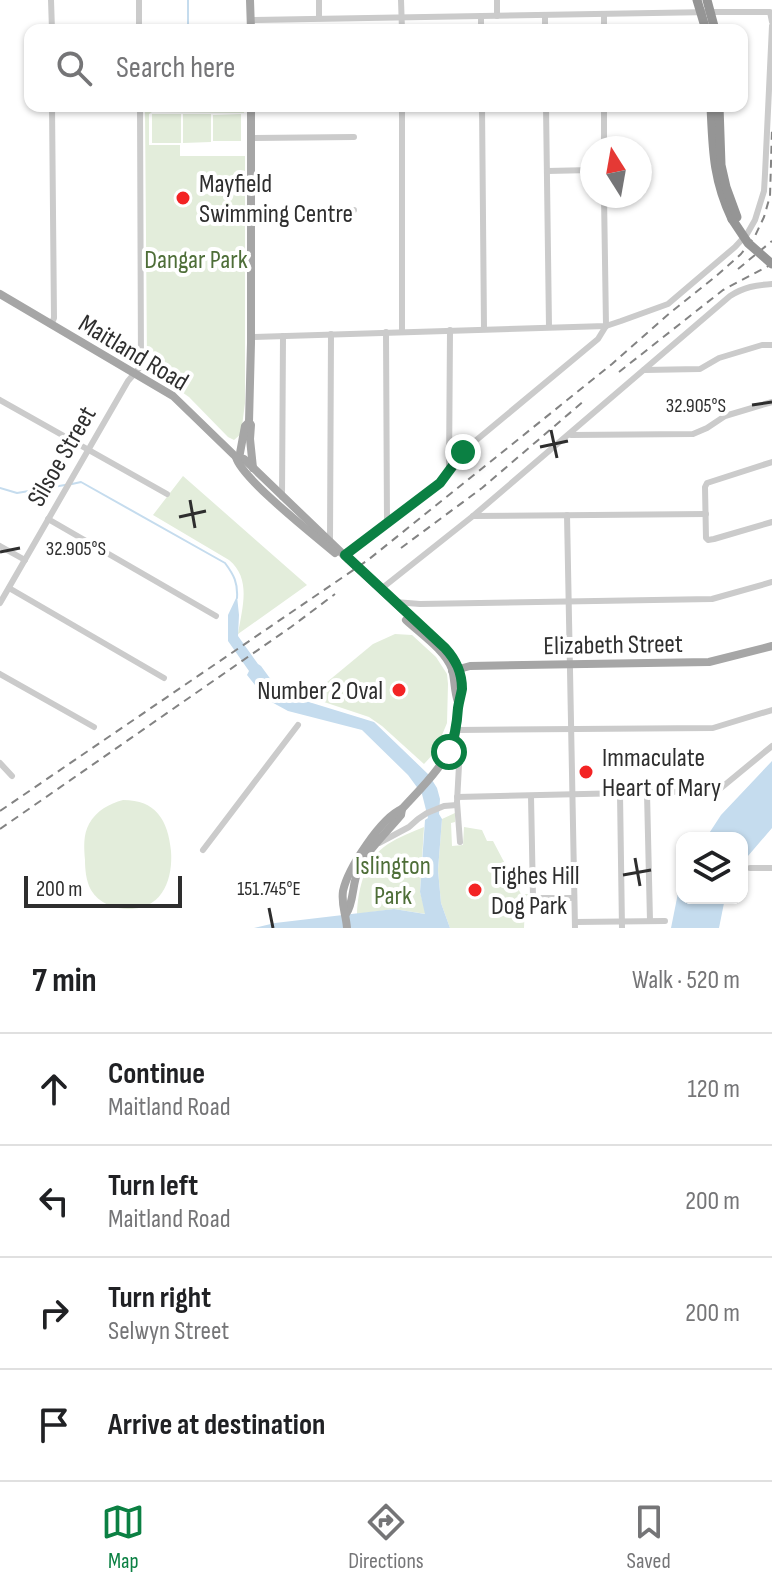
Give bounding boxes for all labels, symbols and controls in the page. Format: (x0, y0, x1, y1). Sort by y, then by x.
search box (24, 24, 748, 112)
icon: search (52, 46, 96, 90)
text: Search here (116, 50, 235, 86)
north arrow (580, 136, 652, 208)
place label: Mayfield Swimming Centre (199, 169, 353, 230)
marker: Mayfield Swimming Centre (174, 189, 192, 207)
park label: Dangar Park (144, 245, 248, 276)
street label: Maitland Road (73, 308, 194, 398)
text: 32.905°S (666, 394, 726, 418)
street label: Silsoe Street (21, 401, 103, 512)
route end (445, 434, 481, 470)
text: 32.905°S (46, 537, 106, 561)
street label: Elizabeth Street (543, 629, 683, 662)
place label: Number 2 Oval (257, 676, 383, 707)
marker: Number 2 Oval (390, 681, 408, 699)
route start (431, 734, 467, 770)
place label: Immaculate Heart of Mary (602, 743, 721, 804)
marker: Immaculate Heart of Mary (577, 763, 595, 781)
map controls (676, 832, 748, 904)
button: layers (676, 832, 748, 904)
park label: Islington Park (355, 851, 431, 912)
place label: Tighes Hill Dog Park (491, 861, 580, 922)
scale bar (24, 872, 182, 908)
text: 200 m (36, 876, 82, 903)
text: 151.745°E (237, 877, 301, 901)
marker: Tighes Hill Dog Park (466, 881, 484, 899)
text: 7 min (32, 960, 97, 1001)
text: Walk · 520 m (632, 965, 740, 996)
text: Continue (108, 1056, 205, 1092)
icon: ahead (32, 1067, 76, 1111)
text: 120 m (687, 1074, 740, 1105)
text: Maitland Road (108, 1092, 231, 1123)
text: Turn left (108, 1168, 198, 1204)
icon: left (32, 1179, 76, 1223)
text: 200 m (685, 1186, 740, 1217)
text: Maitland Road (108, 1204, 231, 1235)
text: Turn right (108, 1280, 211, 1316)
icon: right (32, 1291, 76, 1335)
text: 200 m (685, 1298, 740, 1329)
text: Selwyn Street (108, 1316, 229, 1347)
icon: arrive (32, 1403, 76, 1447)
text: Arrive at destination (108, 1407, 325, 1443)
tab: Map (101, 1500, 145, 1575)
tab: Directions (348, 1500, 424, 1575)
tab: Saved (627, 1500, 671, 1575)

